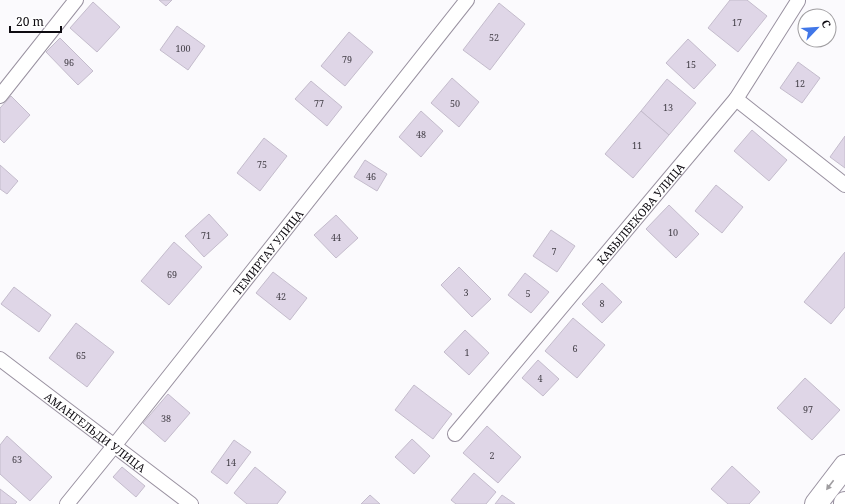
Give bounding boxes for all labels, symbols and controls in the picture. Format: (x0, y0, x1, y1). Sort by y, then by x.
scale bar (10, 8, 61, 34)
north arrow (797, 8, 837, 48)
text: 20 m (16, 13, 44, 30)
house number: 17 (732, 16, 742, 29)
text: С (818, 17, 835, 30)
house number: 52 (489, 31, 499, 44)
house number: 100 (175, 42, 191, 55)
house number: 79 (342, 53, 352, 66)
house number: 96 (64, 56, 74, 69)
house number: 15 (686, 58, 696, 71)
house number: 12 (795, 77, 805, 90)
house number: 77 (314, 97, 324, 110)
house number: 50 (450, 97, 460, 110)
house number: 13 (663, 101, 673, 114)
house number: 48 (416, 128, 426, 141)
house number: 11 (632, 139, 642, 152)
house number: 75 (257, 158, 267, 171)
street label: КАБЫЛБЕКОВА УЛИЦА (593, 159, 687, 267)
house number: 46 (366, 170, 376, 183)
street label: ТЕМИРТАУ УЛИЦА (229, 206, 306, 298)
house number: 10 (668, 226, 678, 239)
house number: 71 (201, 229, 211, 242)
house number: 44 (331, 231, 341, 244)
house number: 7 (551, 245, 557, 258)
house number: 69 (167, 268, 177, 281)
house number: 3 (463, 286, 469, 299)
house number: 5 (525, 287, 531, 300)
house number: 42 (276, 290, 286, 303)
house number: 8 (599, 297, 605, 310)
house number: 6 (572, 342, 578, 355)
house number: 1 (464, 346, 470, 359)
house number: 65 (76, 349, 86, 362)
house number: 4 (537, 372, 543, 385)
street label: АМАНГЕЛЬДИ УЛИЦА (42, 388, 149, 475)
house number: 97 (803, 403, 813, 416)
house number: 38 (161, 412, 171, 425)
house number: 2 (489, 449, 495, 462)
house number: 63 (12, 453, 22, 466)
house number: 14 (226, 456, 236, 469)
one-way arrow (826, 479, 835, 490)

